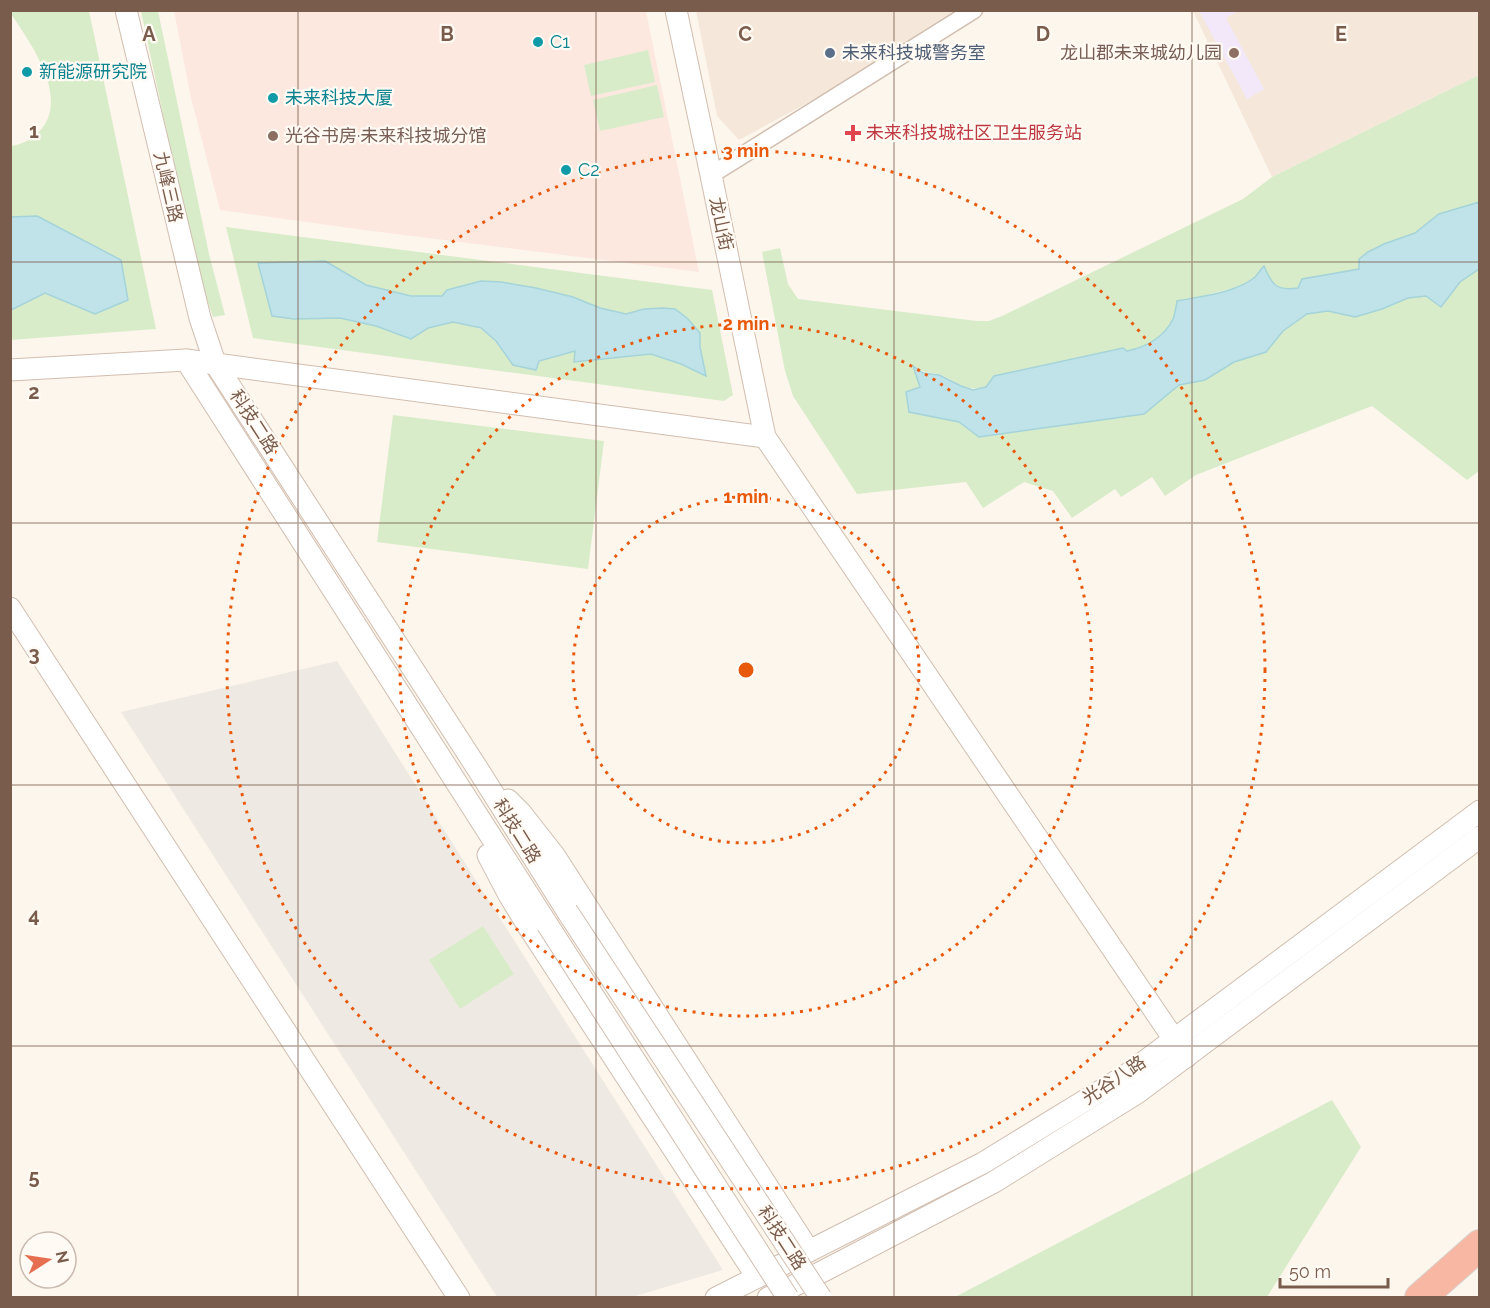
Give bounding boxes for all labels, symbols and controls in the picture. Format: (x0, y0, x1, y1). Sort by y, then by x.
text: A (142, 22, 156, 46)
text: B (440, 22, 454, 46)
text: C (738, 22, 752, 46)
text: D (1036, 22, 1050, 46)
text: E (1335, 22, 1347, 46)
place label: C1 (550, 31, 570, 52)
marker: C1 (531, 35, 545, 49)
place label: 未来科技城警务室 (842, 42, 986, 63)
place label: 龙山郡未来城幼儿园 (1060, 42, 1222, 63)
marker: 未来科技城警务室 (823, 46, 837, 60)
marker: 龙山郡未来城幼儿园 (1227, 46, 1241, 60)
place label: 新能源研究院 (39, 61, 147, 82)
marker: 新能源研究院 (20, 65, 34, 79)
place label: 未来科技大厦 (285, 87, 393, 108)
marker: 未来科技大厦 (266, 91, 280, 105)
text: 1 (29, 119, 39, 143)
place label: 未来科技城社区卫生服务站 (866, 122, 1082, 143)
marker: 未来科技城社区卫生服务站 (844, 124, 862, 142)
place label: 光谷书房·未来科技城分馆 (285, 125, 486, 146)
marker: 光谷书房·未来科技城分馆 (266, 129, 280, 143)
text: 3 min (723, 140, 769, 161)
street label: 九峰三路 (150, 149, 187, 224)
place label: C2 (578, 159, 600, 180)
marker: C2 (559, 163, 573, 177)
street label: 龙山街 (706, 195, 737, 252)
text: 2 min (723, 313, 769, 334)
text: 2 (28, 380, 40, 404)
street label: 科技二路 (226, 386, 283, 458)
text: 1 min (723, 486, 769, 507)
text: 3 (28, 642, 40, 666)
centre of rings (736, 660, 756, 680)
street label: 科技二路 (489, 795, 545, 867)
text: 4 (28, 903, 40, 927)
street label: 光谷八路 (1078, 1051, 1149, 1108)
text: 5 (28, 1165, 40, 1189)
street label: 科技二路 (754, 1202, 811, 1274)
north arrow (18, 1230, 78, 1290)
text: N (52, 1249, 73, 1265)
scale bar (1280, 1251, 1388, 1289)
text: 50 m (1289, 1261, 1331, 1282)

